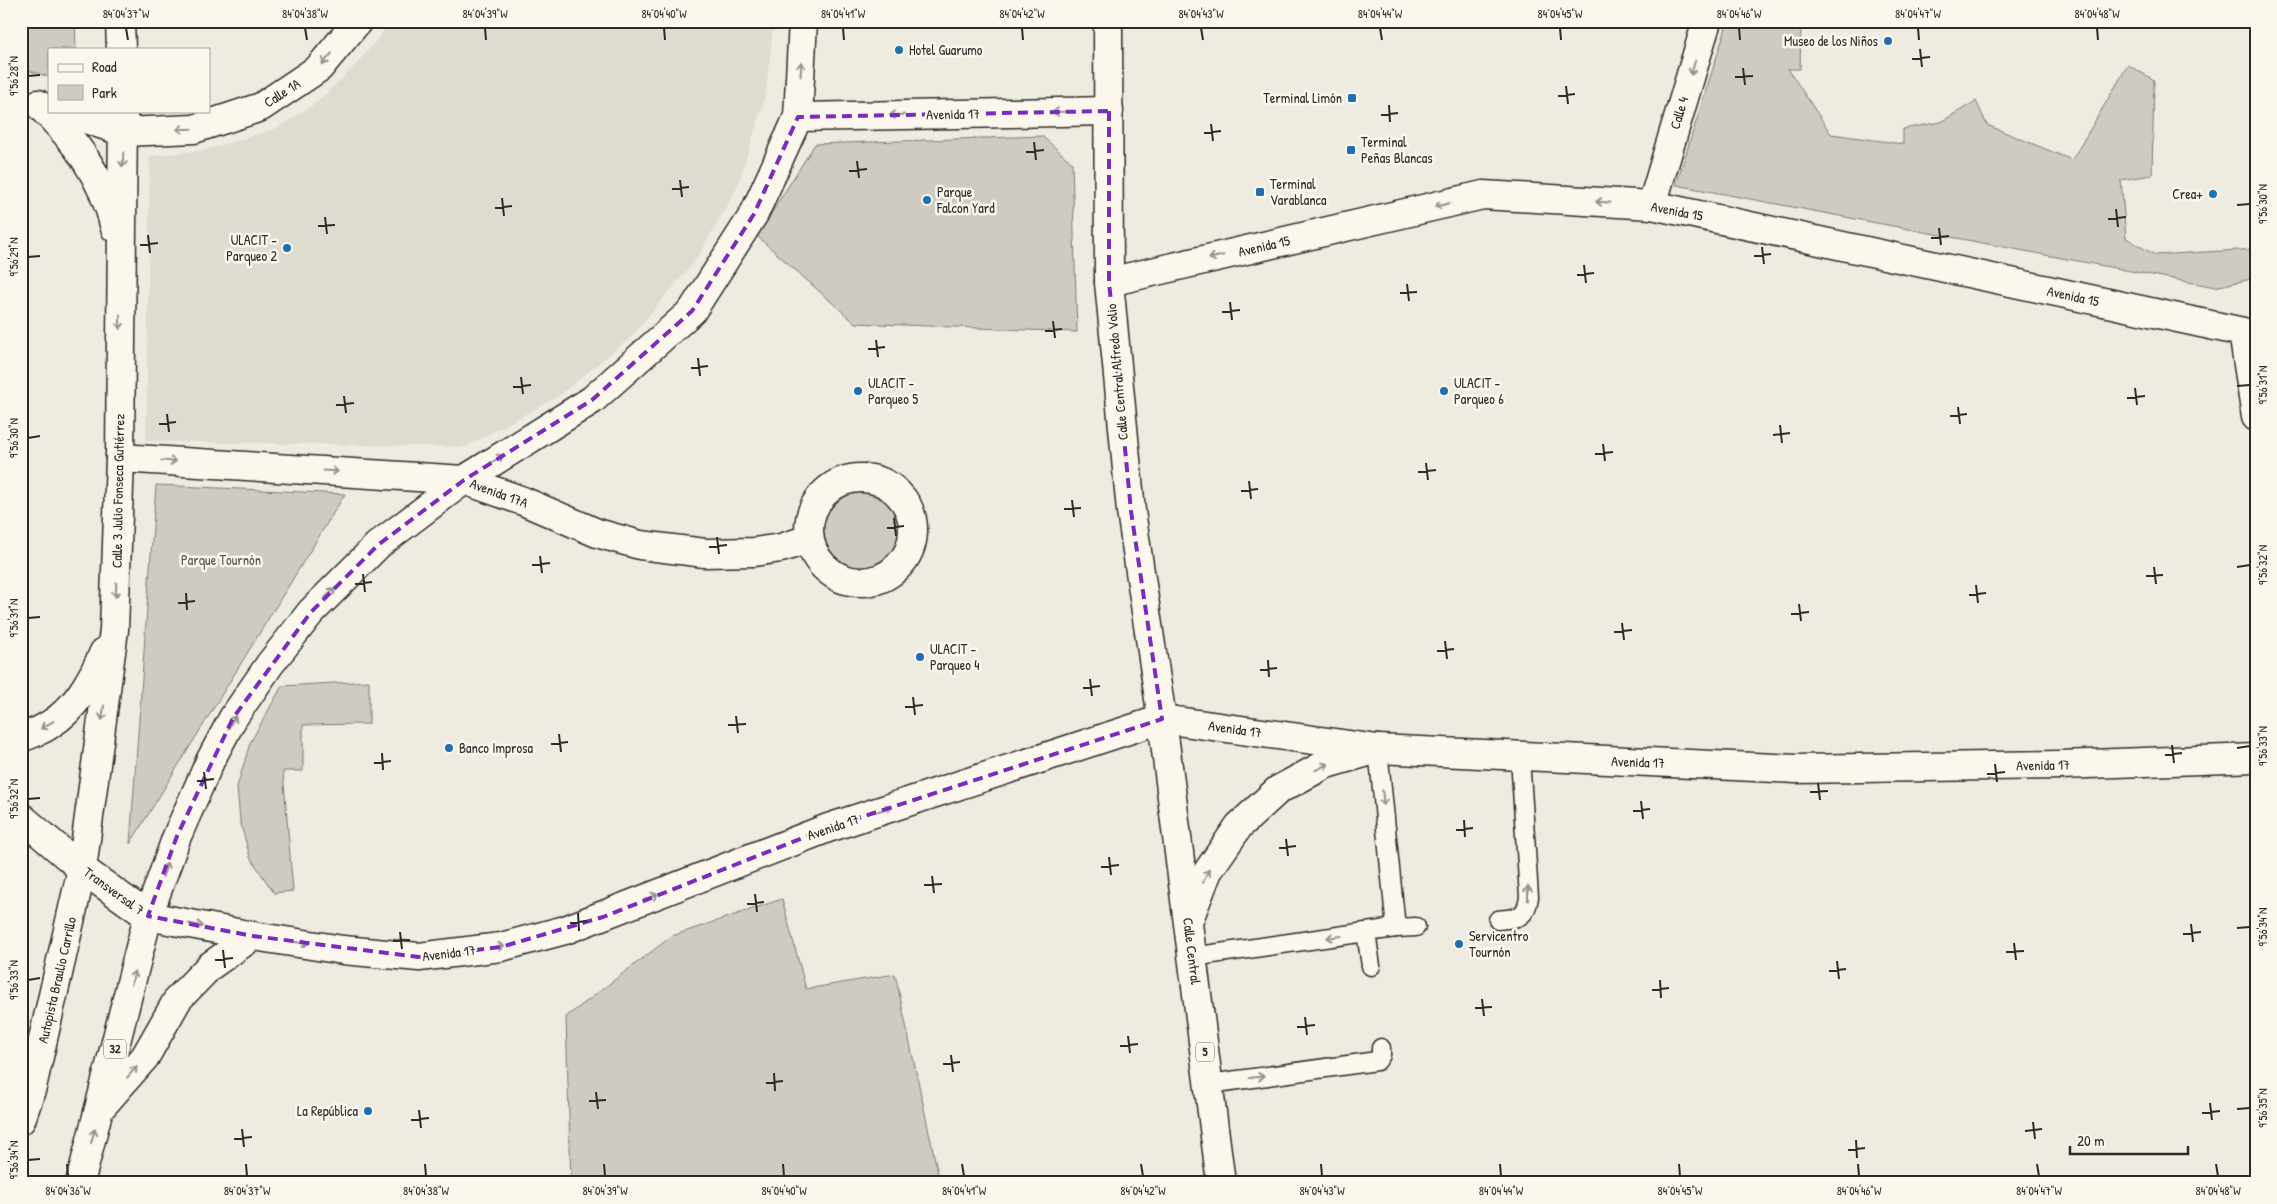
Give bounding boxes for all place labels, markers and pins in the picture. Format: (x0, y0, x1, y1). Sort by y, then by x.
place label: Museo de los Niños (1784, 31, 1878, 50)
marker: Museo de los Niños (1882, 35, 1894, 47)
place label: Hotel Guarumo (909, 40, 983, 59)
marker: Hotel Guarumo (893, 44, 905, 56)
place label: Terminal Limón (1263, 88, 1342, 107)
marker: Terminal Limón (1346, 92, 1358, 104)
place label: Terminal Peñas Blancas (1361, 132, 1433, 167)
marker: Terminal Peñas Blancas (1345, 144, 1357, 156)
place label: Terminal Varablanca (1270, 174, 1327, 209)
place label: Parque Falcon Yard (936, 182, 995, 217)
place label: Crea+ (2172, 184, 2203, 203)
marker: Terminal Varablanca (1254, 186, 1266, 198)
marker: Crea+ (2207, 188, 2219, 200)
marker: Parque Falcon Yard (921, 194, 933, 206)
place label: ULACIT - Parqueo 2 (226, 230, 277, 266)
marker: ULACIT - Parqueo 2 (281, 242, 293, 254)
place label: ULACIT - Parqueo 5 (868, 373, 918, 409)
place label: ULACIT - Parqueo 6 (1454, 373, 1504, 409)
marker: ULACIT - Parqueo 5 (852, 385, 864, 397)
marker: ULACIT - Parqueo 6 (1438, 385, 1450, 397)
place label: ULACIT - Parqueo 4 (930, 639, 979, 675)
marker: ULACIT - Parqueo 4 (914, 651, 926, 663)
place label: Banco Improsa (459, 738, 533, 758)
marker: Banco Improsa (443, 742, 455, 754)
place label: Servicentro Tournón (1469, 926, 1529, 961)
marker: Servicentro Tournón (1453, 938, 1465, 950)
place label: La República (297, 1101, 359, 1121)
marker: La República (362, 1105, 374, 1117)

